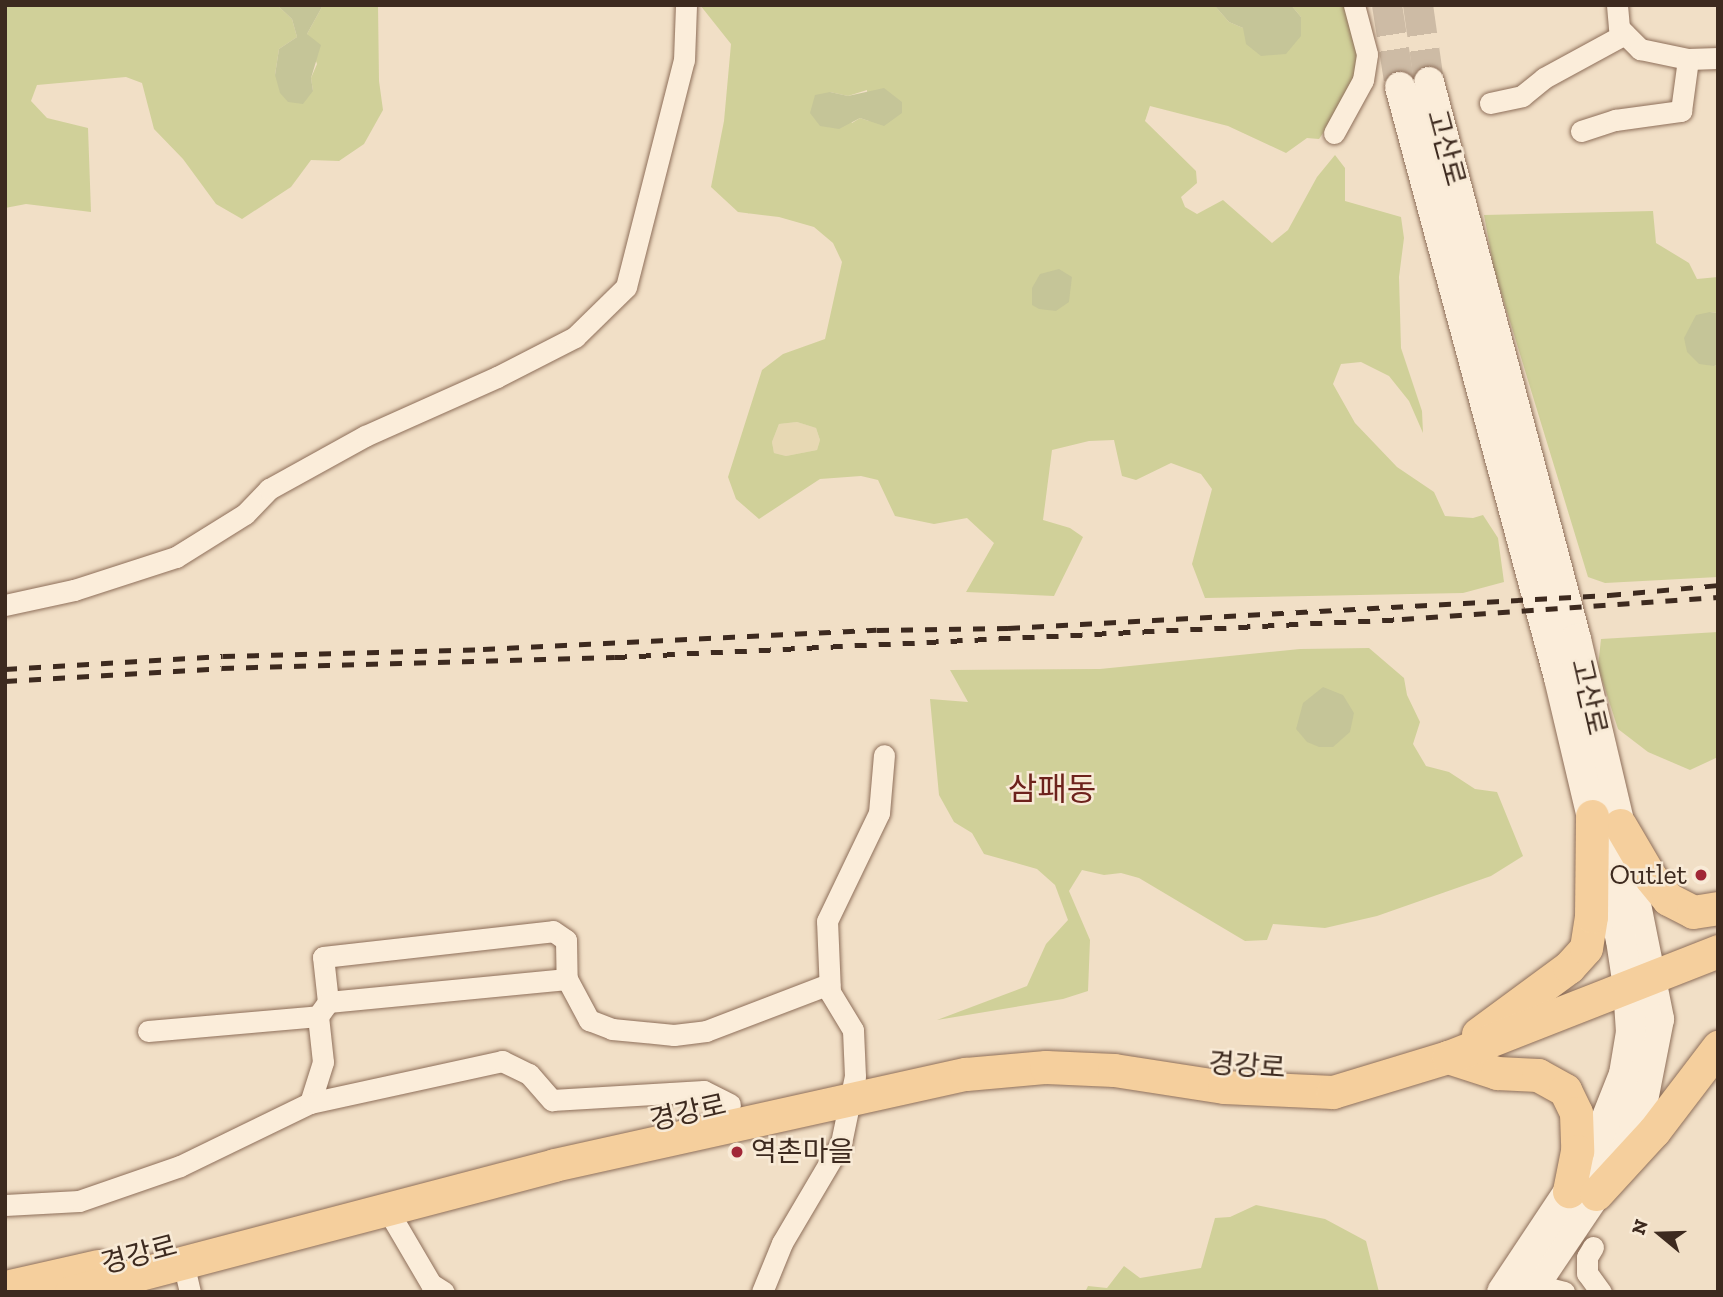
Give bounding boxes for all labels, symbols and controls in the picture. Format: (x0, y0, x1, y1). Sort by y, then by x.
street label: 고산로 (1420, 106, 1472, 190)
street label: 고산로 (1564, 656, 1614, 738)
district label: 삼패동 (1008, 770, 1096, 808)
place label: Outlet (1609, 858, 1687, 892)
marker: Outlet (1693, 867, 1709, 883)
street label: 경강로 (1207, 1047, 1287, 1085)
street label: 경강로 (647, 1088, 729, 1138)
place label: 역촌마을 (751, 1135, 854, 1169)
marker: 역촌마을 (729, 1144, 745, 1160)
north arrow (1625, 1199, 1695, 1269)
text: N (1626, 1216, 1653, 1238)
street label: 경강로 (97, 1229, 181, 1281)

